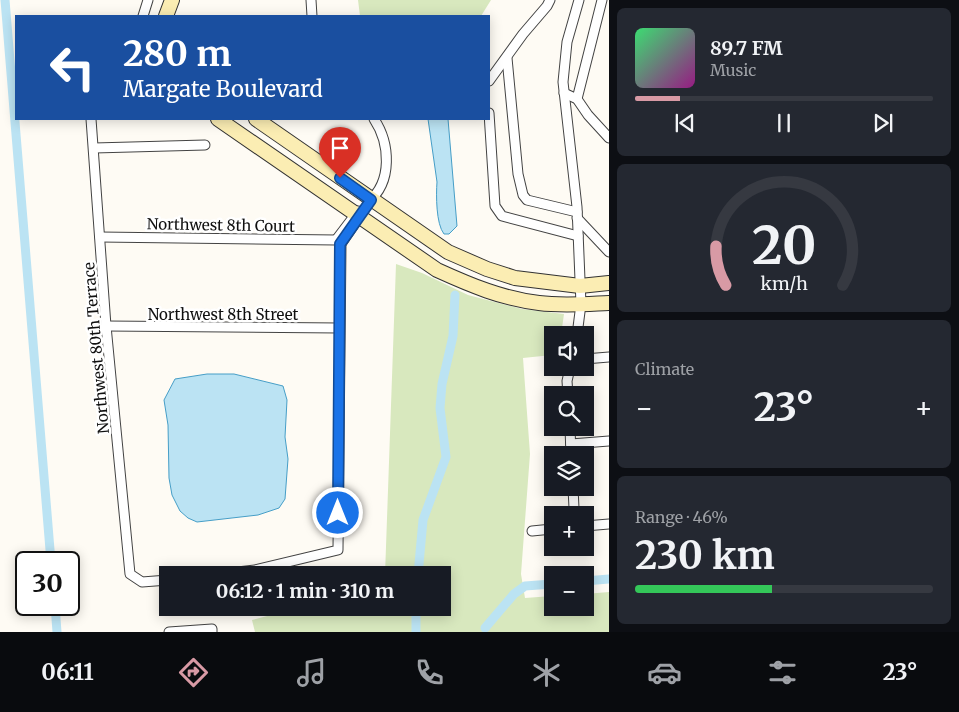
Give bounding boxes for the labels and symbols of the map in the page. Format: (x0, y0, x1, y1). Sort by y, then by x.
pin (319, 127, 361, 178)
street label: Northwest 8th Court (147, 214, 295, 236)
street label: Northwest 80th Terrace (79, 261, 113, 435)
street label: Northwest 8th Street (148, 305, 299, 324)
position arrow (311, 486, 363, 538)
speed limit sign: 30 (15, 551, 80, 616)

